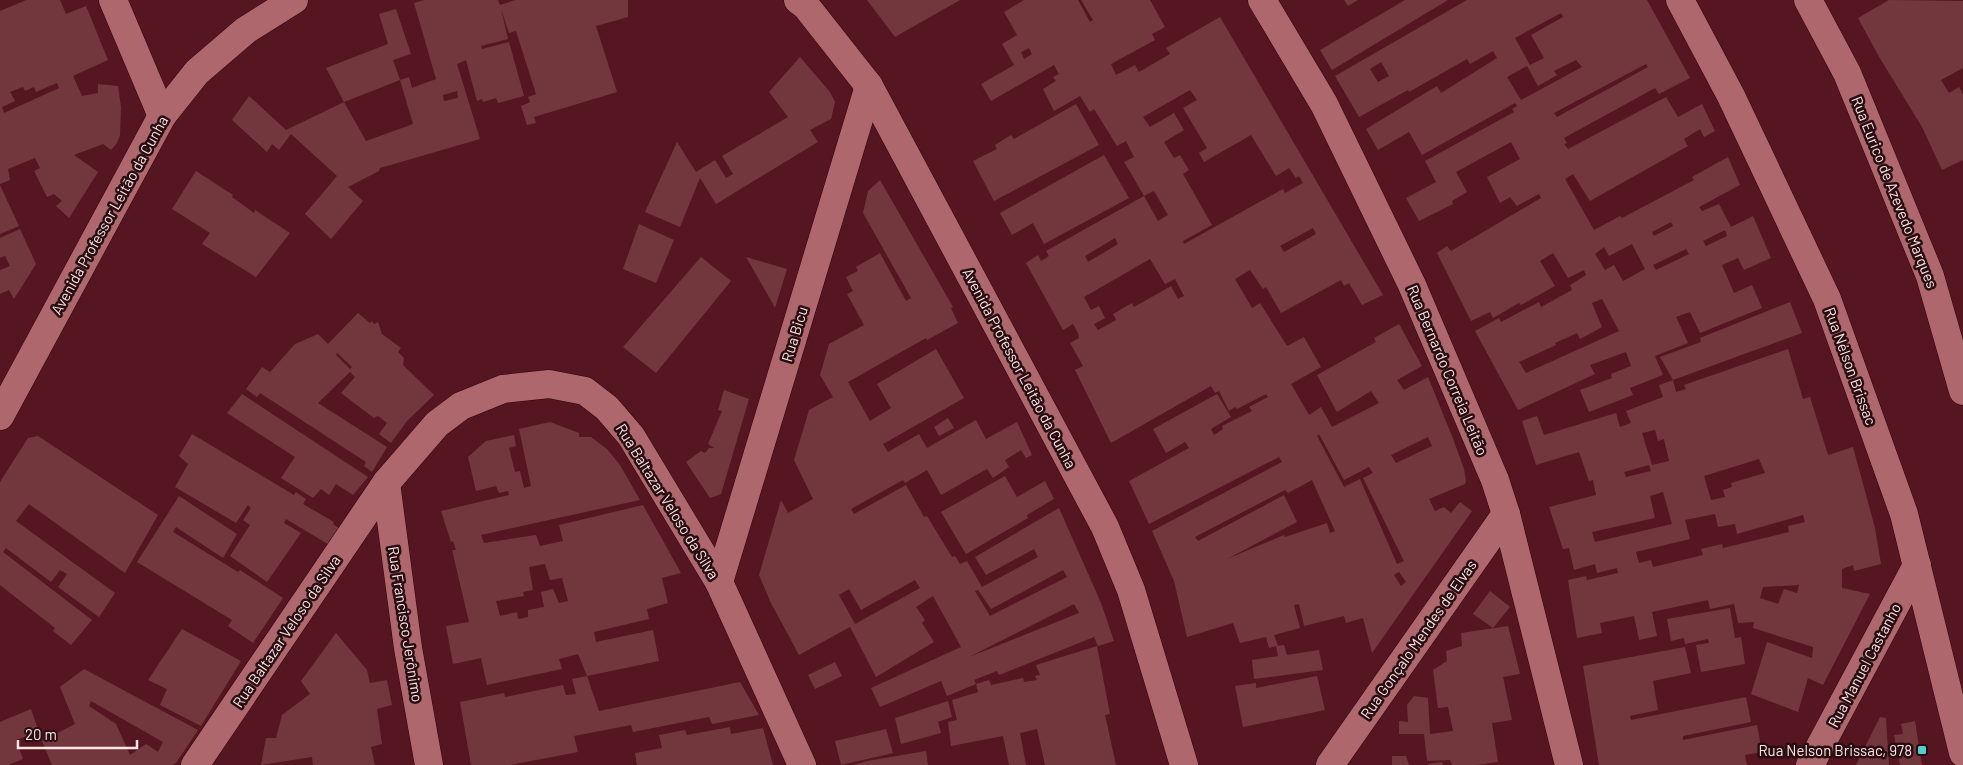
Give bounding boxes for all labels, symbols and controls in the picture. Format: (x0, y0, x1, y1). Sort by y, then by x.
street label: Rua Eurico de Azevedo Marques (1848, 93, 1942, 291)
street label: Avenida Professor Leitão da Cunha (47, 113, 171, 317)
street label: Avenida Professor Leitão da Cunha (959, 265, 1081, 471)
street label: Rua Bernardo Correia Leitão (1404, 282, 1492, 458)
street label: Rua Bicu (777, 304, 811, 364)
street label: Rua Nélson Brissac (1821, 305, 1881, 428)
street label: Rua Baltazar Veloso da Silva (613, 420, 723, 582)
street label: Rua Francisco Jerônimo (385, 545, 427, 703)
street label: Rua Baltazar Veloso da Silva (228, 551, 344, 711)
street label: Rua Gonçalo Mendes de Elvas (1356, 556, 1480, 722)
street label: Rua Manuel Castanho (1824, 600, 1904, 730)
scale bar (18, 718, 136, 750)
text: 20 m (25, 725, 57, 743)
place label: Rua Nelson Brissac, 978 (1758, 741, 1912, 759)
marker: Rua Nelson Brissac, 978 (1916, 744, 1928, 756)

